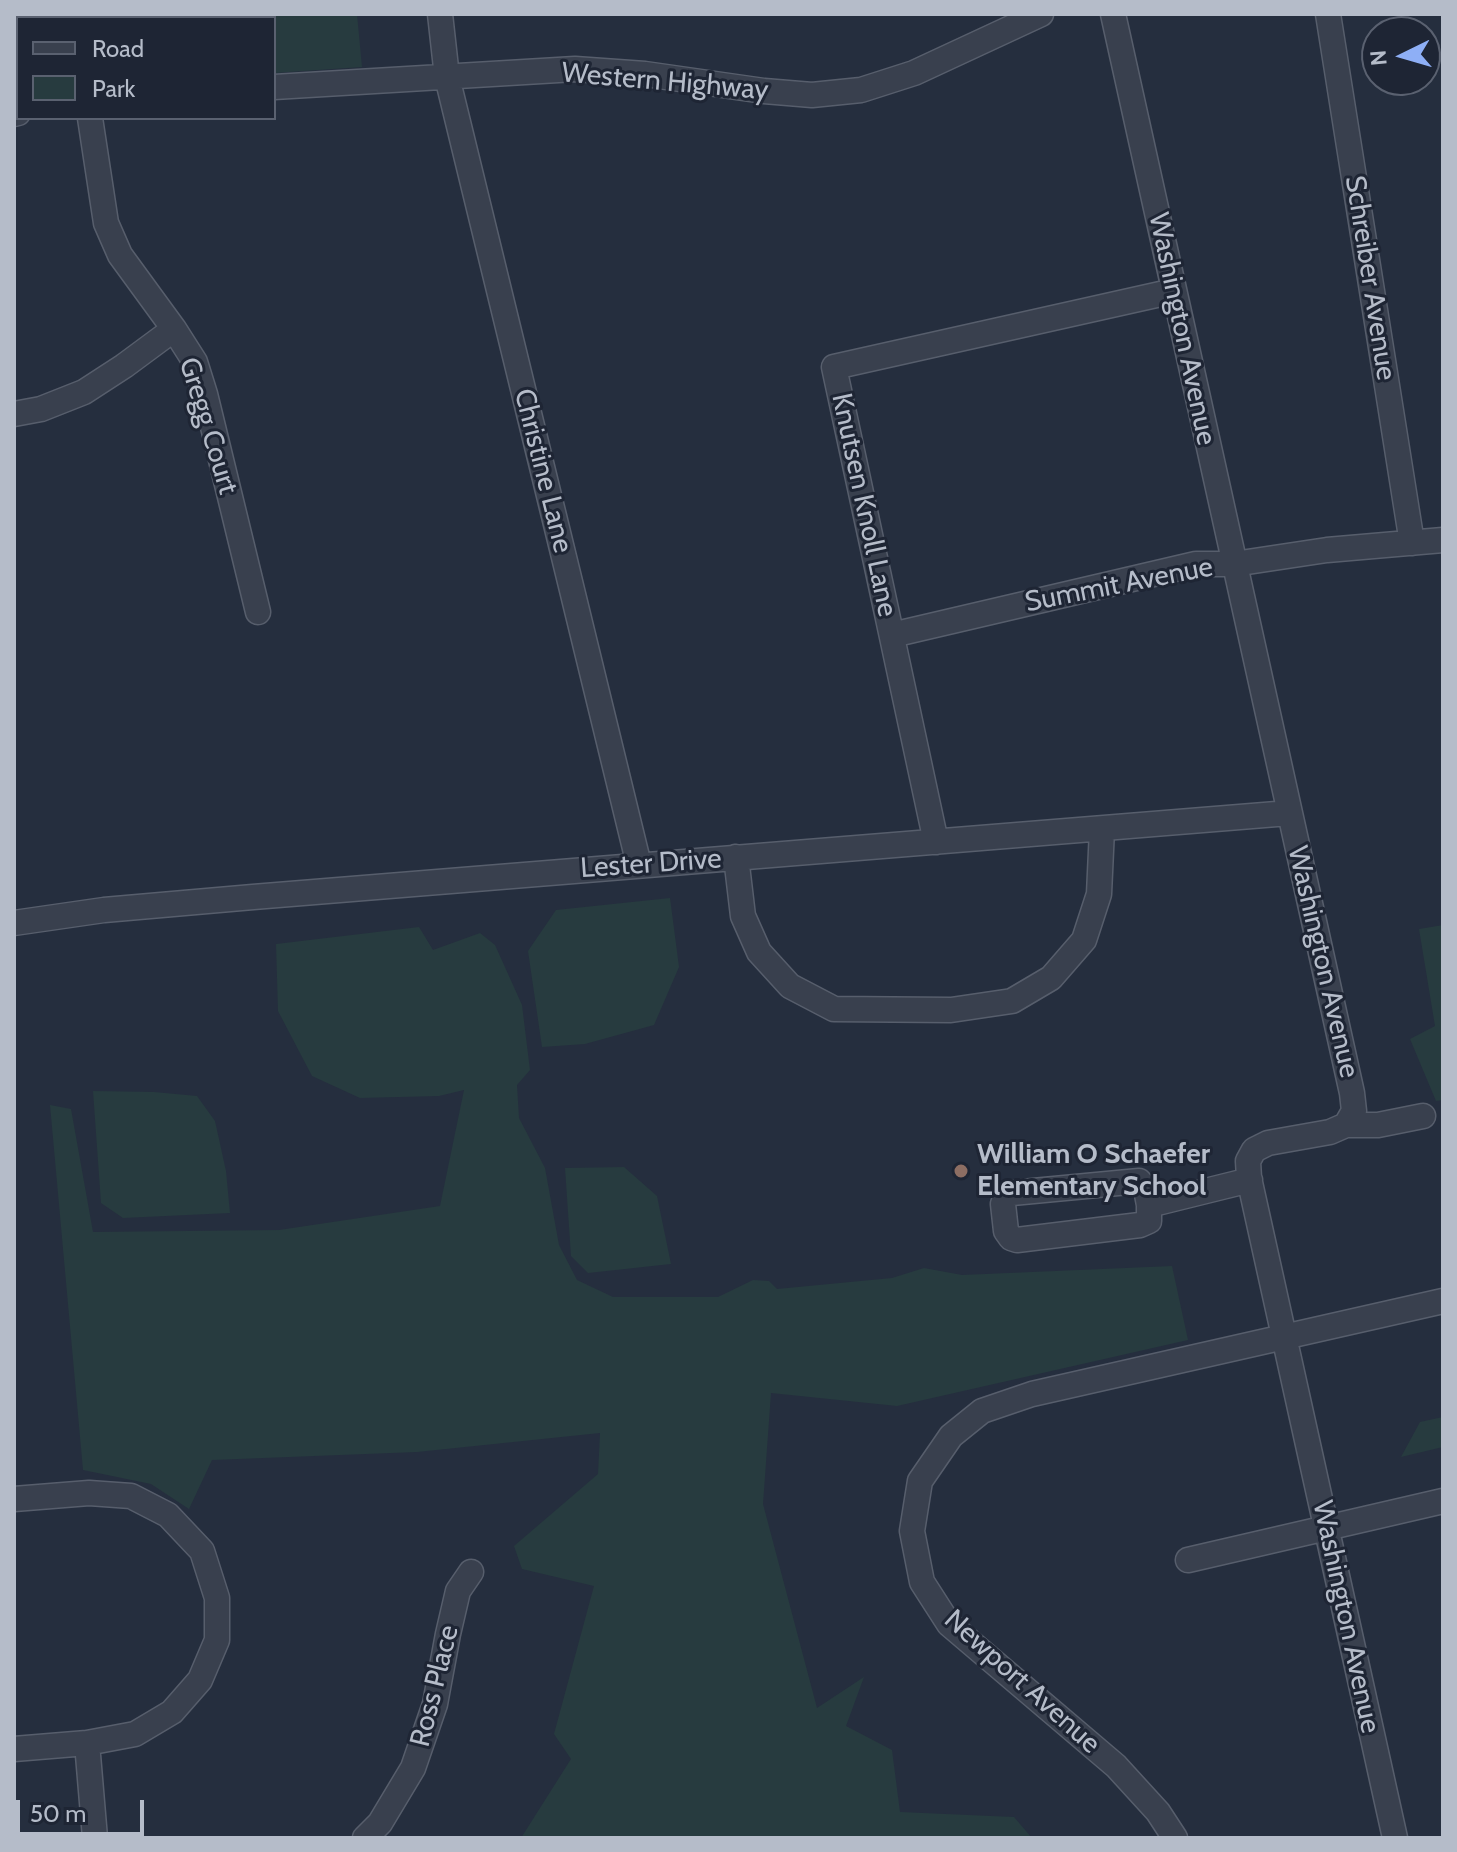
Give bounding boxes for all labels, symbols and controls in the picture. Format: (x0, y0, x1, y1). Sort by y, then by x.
legend (16, 16, 276, 120)
north arrow (1361, 16, 1441, 96)
text: Road (92, 34, 144, 63)
text: N (1364, 49, 1393, 67)
street label: Western Highway (560, 56, 770, 108)
text: Park (92, 74, 135, 103)
street label: Schreiber Avenue (1337, 173, 1403, 383)
street label: Washington Avenue (1141, 210, 1223, 448)
street label: Gregg Court (171, 354, 245, 498)
street label: Christine Lane (506, 385, 580, 557)
street label: Knutsen Knoll Lane (824, 390, 904, 620)
street label: Summit Avenue (1022, 550, 1216, 620)
street label: Lester Drive (579, 842, 723, 886)
street label: Washington Avenue (1280, 843, 1366, 1081)
place label: William O Schaefer Elementary School (977, 1138, 1210, 1204)
marker: William O Schaefer Elementary School (952, 1162, 970, 1180)
street label: Washington Avenue (1305, 1498, 1387, 1736)
street label: Newport Avenue (937, 1603, 1107, 1761)
street label: Ross Place (404, 1622, 466, 1750)
scale bar (20, 1784, 148, 1834)
text: 50 m (30, 1799, 86, 1828)

